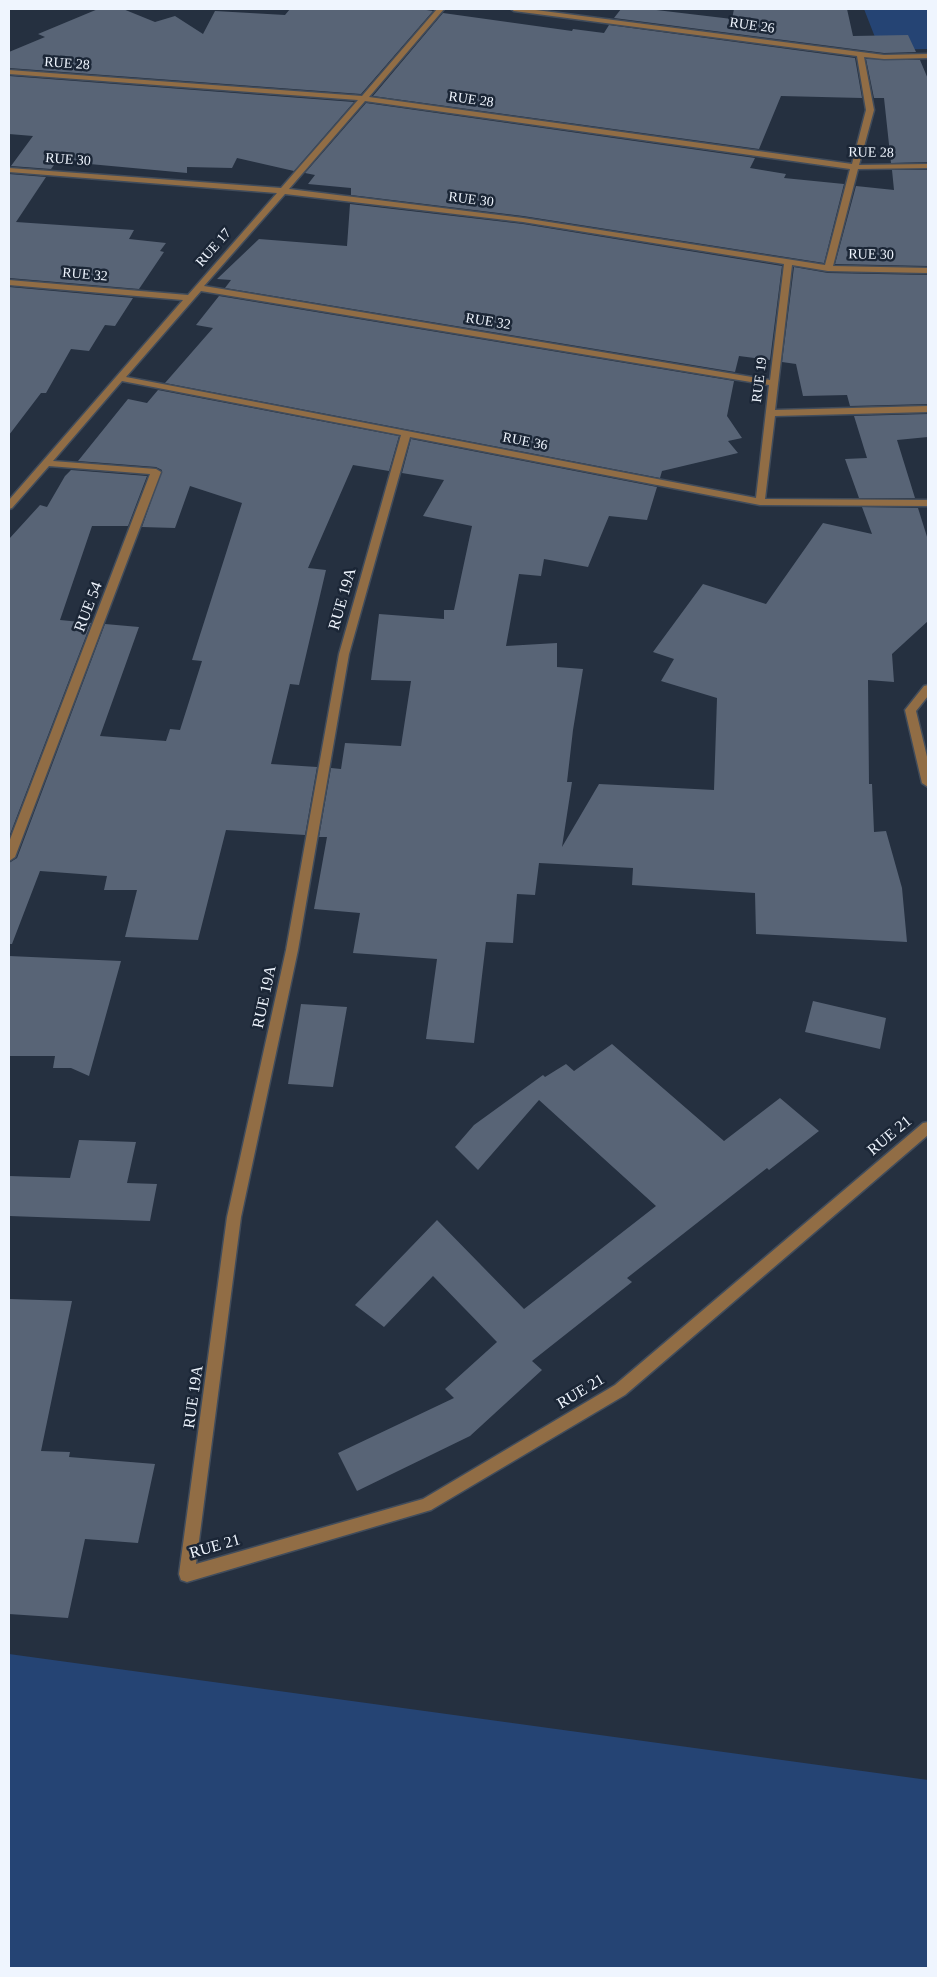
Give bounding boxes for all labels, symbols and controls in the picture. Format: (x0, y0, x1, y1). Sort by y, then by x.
street label: RUE 26 (728, 15, 776, 37)
street label: RUE 28 (44, 54, 90, 74)
street label: RUE 28 (447, 89, 495, 111)
street label: RUE 28 (848, 144, 894, 162)
street label: RUE 30 (45, 150, 91, 170)
street label: RUE 30 (447, 189, 495, 211)
street label: RUE 17 (193, 225, 235, 271)
street label: RUE 30 (848, 246, 894, 264)
street label: RUE 32 (62, 265, 108, 285)
street label: RUE 32 (464, 310, 512, 334)
street label: RUE 19 (749, 356, 771, 404)
street label: RUE 36 (501, 429, 549, 455)
street label: RUE 19A (325, 566, 361, 632)
street label: RUE 54 (71, 579, 107, 635)
street label: RUE 19A (249, 964, 281, 1030)
street label: RUE 21 (864, 1112, 916, 1160)
street label: RUE 19A (180, 1364, 208, 1430)
street label: RUE 21 (554, 1370, 608, 1414)
street label: RUE 21 (187, 1531, 243, 1563)

